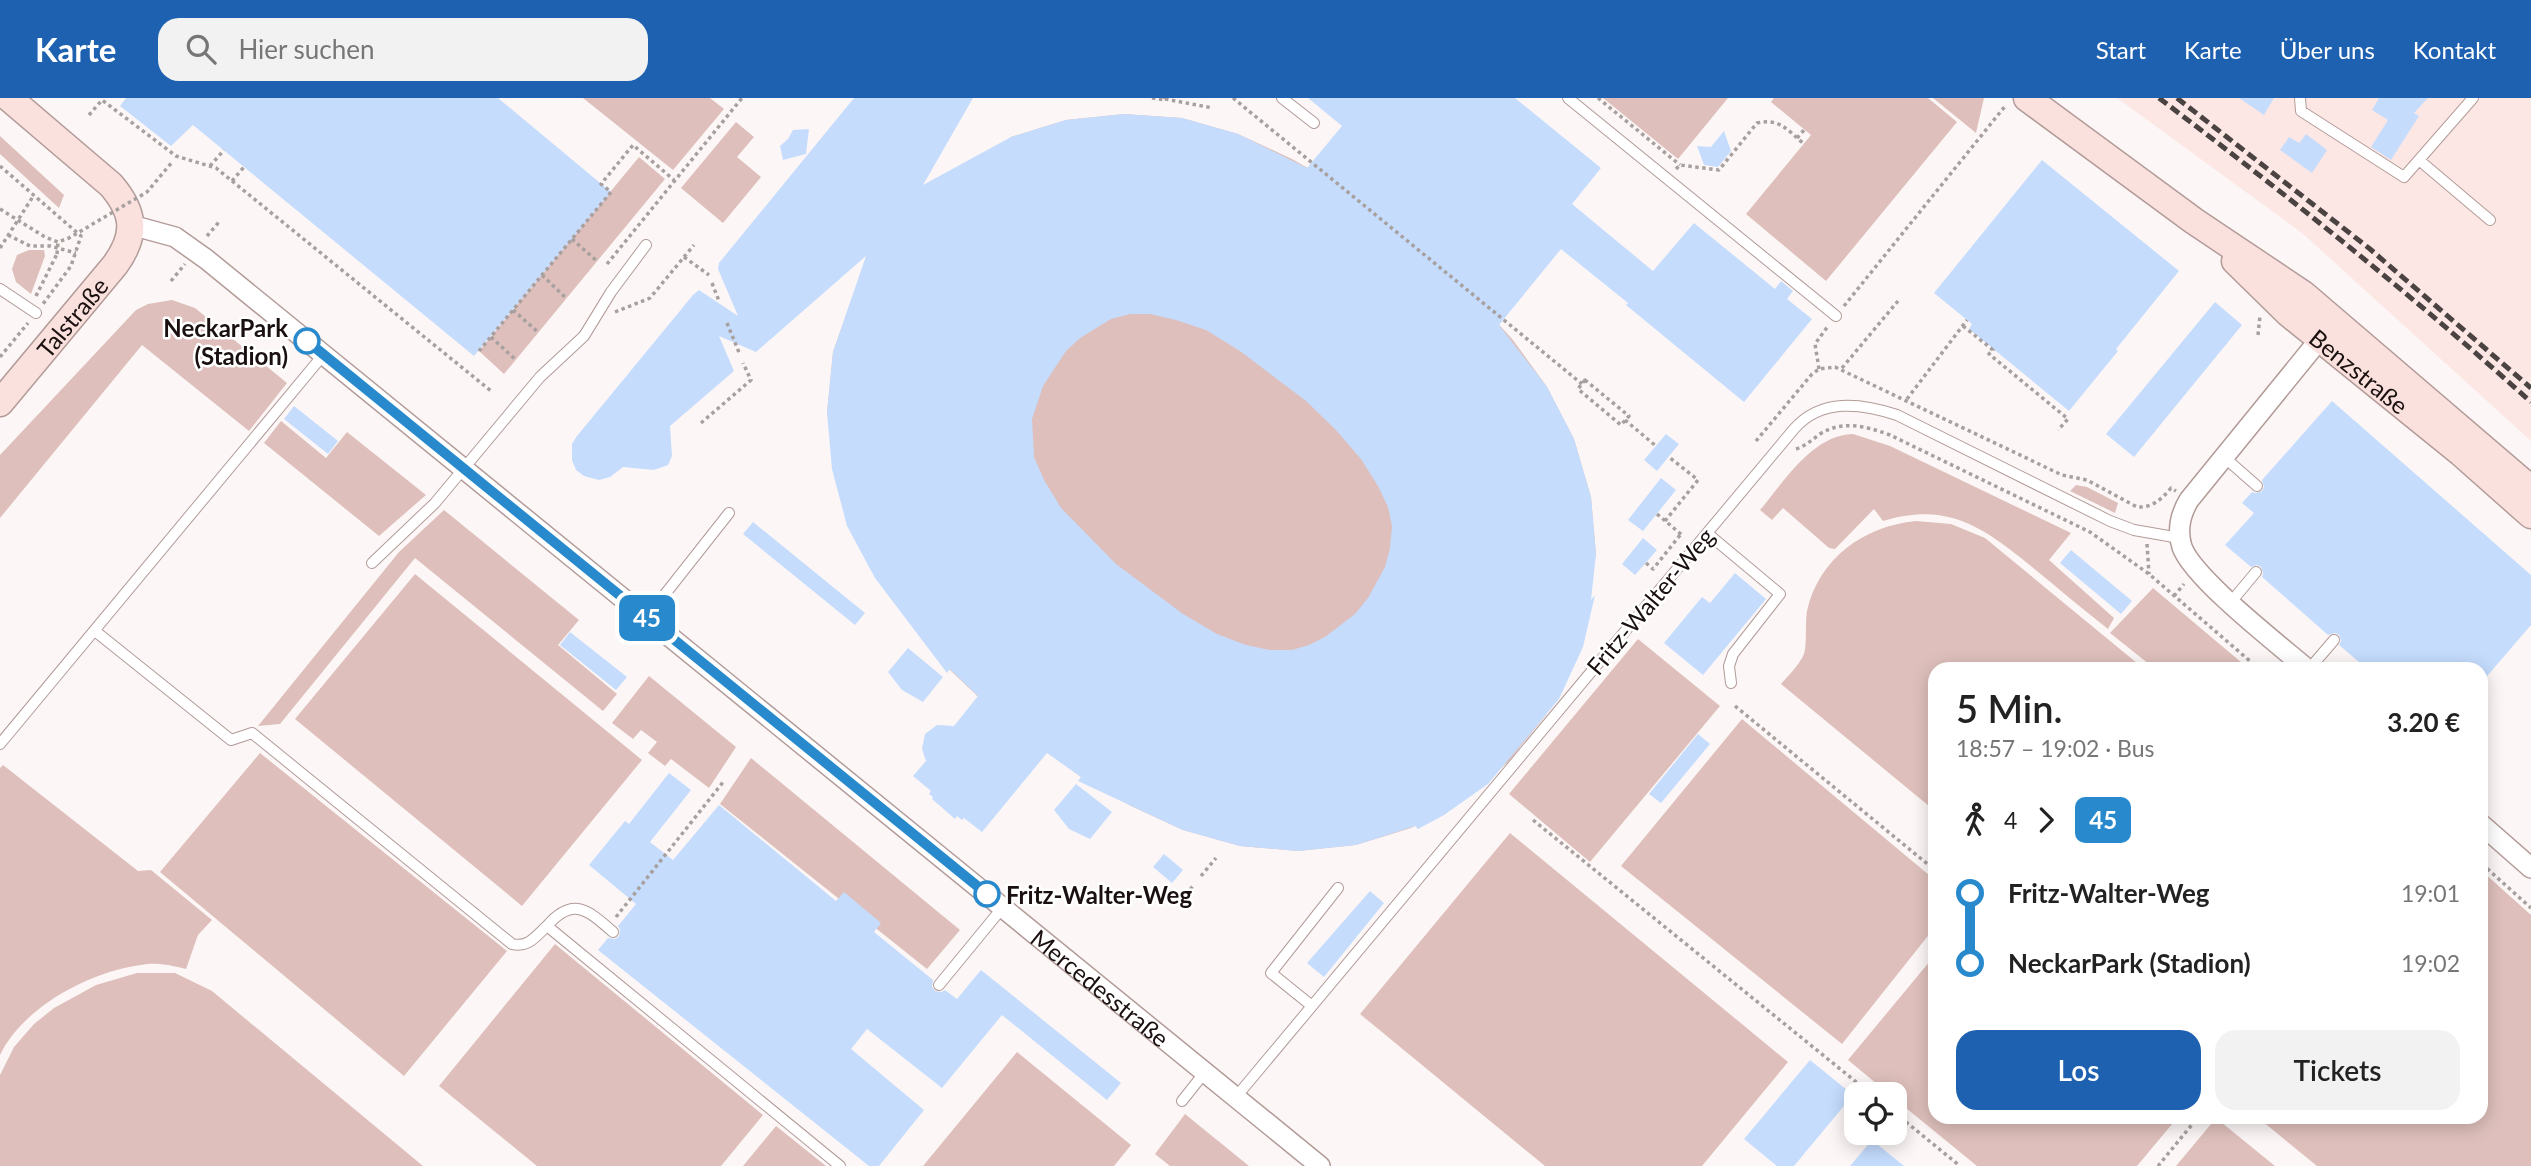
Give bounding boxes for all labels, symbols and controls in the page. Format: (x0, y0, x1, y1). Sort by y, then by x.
search box (158, 18, 648, 81)
text: Karte (35, 29, 116, 69)
icon: search (182, 30, 220, 68)
text: Hier suchen (238, 33, 375, 65)
text: Start (2096, 35, 2146, 64)
text: Karte (2184, 35, 2242, 64)
text: Über uns (2280, 35, 2375, 64)
text: Kontakt (2413, 35, 2496, 64)
street label: Talstraße (30, 271, 113, 363)
place label: NeckarPark (Stadion) (163, 313, 288, 370)
street label: Benzstraße (2304, 322, 2414, 419)
marker: NeckarPark (Stadion) (294, 328, 320, 354)
street label: Fritz-Walter-Weg (1580, 522, 1720, 680)
line badge: 45 (616, 595, 678, 641)
text: 45 (633, 603, 661, 632)
text: 5 Min. (1956, 685, 2063, 731)
text: 3.20 € (2387, 706, 2460, 738)
text: 18:57 – 19:02 · Bus (1956, 734, 2155, 762)
icon: walk (1956, 801, 1994, 839)
icon: forward (2027, 801, 2065, 839)
text: 45 (2089, 805, 2117, 834)
text: 4 (2004, 806, 2017, 834)
text: Fritz-Walter-Weg (2008, 877, 2210, 909)
text: 19:01 (2401, 879, 2460, 907)
place label: Fritz-Walter-Weg (1006, 880, 1192, 909)
marker: Fritz-Walter-Weg (974, 881, 1000, 907)
street label: Mercedesstraße (1026, 922, 1175, 1052)
text: NeckarPark (Stadion) (2008, 947, 2251, 979)
text: 19:02 (2401, 949, 2460, 977)
button: Los (1956, 1030, 2201, 1110)
button: Tickets (2215, 1030, 2460, 1110)
map controls (1844, 1082, 1907, 1145)
button: locate (1844, 1082, 1907, 1145)

